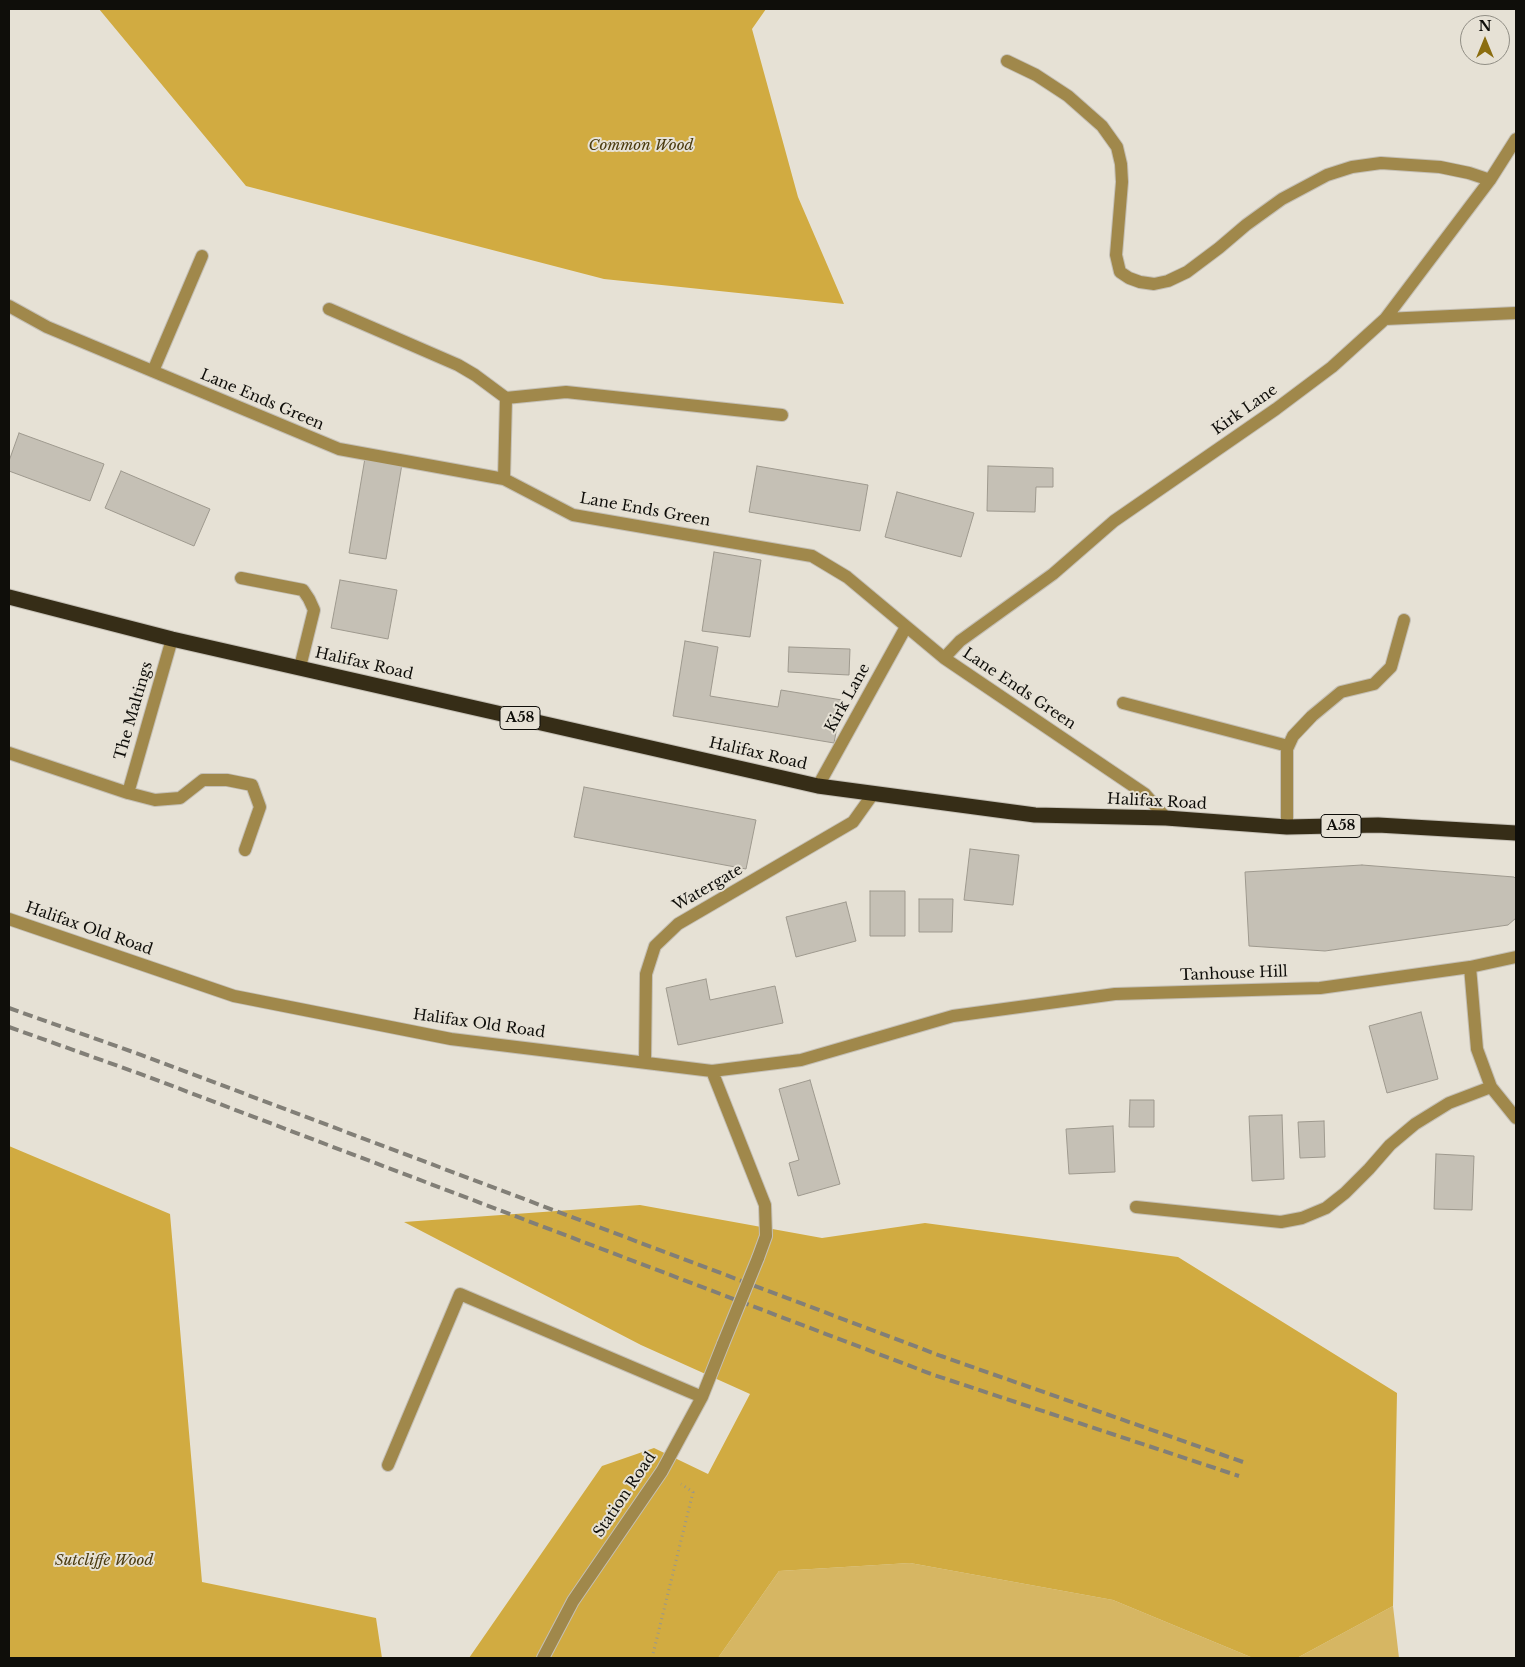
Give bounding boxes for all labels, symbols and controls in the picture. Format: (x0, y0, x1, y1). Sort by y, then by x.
north arrow (1460, 15, 1510, 65)
text: N (1478, 17, 1492, 35)
park label: Common Wood (588, 137, 694, 155)
street label: Lane Ends Green (198, 366, 326, 434)
street label: Kirk Lane (1209, 381, 1281, 439)
street label: Lane Ends Green (578, 490, 712, 530)
street label: Halifax Road (313, 644, 415, 684)
street label: Lane Ends Green (959, 644, 1079, 734)
street label: The Maltings (111, 660, 157, 762)
street label: Kirk Lane (822, 661, 874, 735)
road number: A58 (500, 706, 540, 730)
street label: Halifax Road (707, 734, 809, 774)
street label: Halifax Road (1107, 790, 1207, 814)
road number: A58 (1321, 814, 1361, 838)
street label: Watergate (670, 861, 746, 915)
street label: Halifax Old Road (23, 899, 155, 959)
street label: Tanhouse Hill (1180, 963, 1288, 985)
street label: Halifax Old Road (412, 1006, 546, 1042)
street label: Station Road (590, 1449, 660, 1541)
park label: Sutcliffe Wood (55, 1552, 153, 1570)

